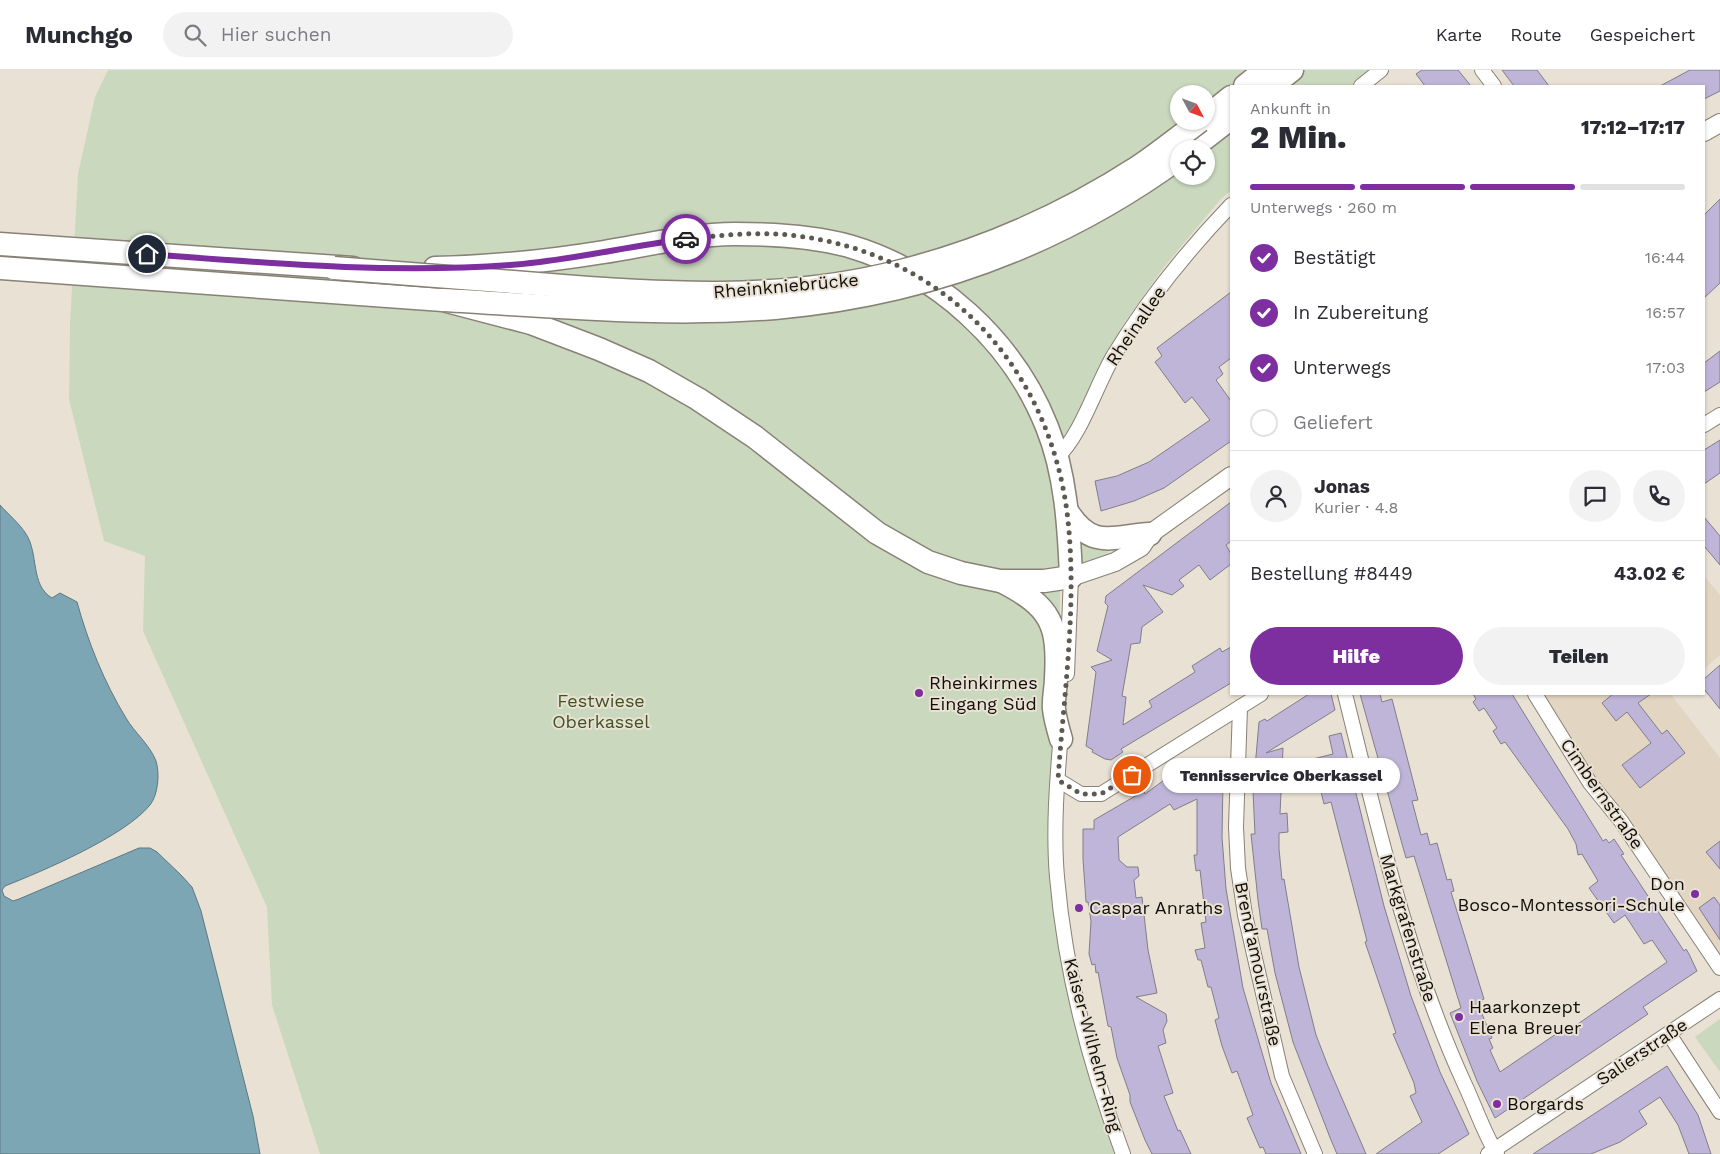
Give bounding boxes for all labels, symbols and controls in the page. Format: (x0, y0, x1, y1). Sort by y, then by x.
search box (163, 12, 513, 57)
text: Munchgo (25, 21, 133, 49)
icon: search (181, 21, 209, 49)
text: Hier suchen (221, 23, 331, 46)
text: Karte (1436, 24, 1482, 45)
text: Route (1510, 24, 1562, 45)
text: Gespeichert (1590, 24, 1695, 45)
north arrow (1170, 85, 1215, 130)
map controls (1170, 85, 1215, 185)
text: Ankunft in (1250, 99, 1331, 118)
text: 17:12–17:17 (1581, 116, 1685, 139)
text: 2 Min. (1250, 118, 1347, 156)
button: locate (1170, 140, 1215, 185)
text: Unterwegs · 260 m (1250, 198, 1397, 217)
courier (661, 214, 711, 264)
icon: car (672, 225, 700, 253)
pin (126, 233, 168, 275)
icon: home (133, 240, 161, 268)
icon: check (1250, 244, 1278, 272)
text: Bestätigt (1293, 246, 1376, 269)
text: 16:44 (1645, 248, 1685, 267)
street label: Rheinkniebrücke (712, 269, 860, 302)
street label: Rheinallee (1101, 282, 1170, 369)
icon: check (1250, 299, 1278, 327)
text: In Zubereitung (1293, 301, 1428, 324)
text: 16:57 (1646, 303, 1685, 322)
icon: check (1250, 354, 1278, 382)
text: Unterwegs (1293, 356, 1391, 379)
text: 17:03 (1646, 358, 1685, 377)
text: Geliefert (1293, 411, 1373, 434)
button: person (1250, 470, 1302, 522)
button: chat (1569, 470, 1621, 522)
button: phone (1633, 470, 1685, 522)
text: Jonas (1314, 475, 1370, 498)
text: Kurier · 4.8 (1314, 498, 1398, 517)
text: Bestellung #8449 (1250, 562, 1413, 585)
text: 43.02 € (1614, 562, 1685, 585)
button: Hilfe (1250, 627, 1463, 685)
button: Teilen (1473, 627, 1685, 685)
place label: Rheinkirmes Eingang Süd (929, 672, 1038, 714)
marker: Rheinkirmes Eingang Süd (913, 687, 925, 699)
park label: Festwiese Oberkassel (552, 690, 650, 732)
street label: Cimbernstraße (1556, 734, 1648, 853)
pin (1111, 754, 1153, 796)
callout: Tennisservice Oberkassel (1162, 758, 1400, 792)
icon: bag (1118, 761, 1146, 789)
text: Tennisservice Oberkassel (1180, 766, 1382, 785)
street label: Markgrafenstraße (1376, 851, 1441, 1005)
place label: Don Bosco-Montessori-Schule (1458, 873, 1685, 915)
street label: Brend'amourstraße (1231, 880, 1286, 1048)
marker: Don Bosco-Montessori-Schule (1689, 888, 1701, 900)
place label: Caspar Anraths (1089, 897, 1223, 918)
marker: Caspar Anraths (1073, 902, 1085, 914)
street label: Kaiser-Wilhelm-Ring (1060, 956, 1127, 1135)
place label: Haarkonzept Elena Breuer (1469, 996, 1581, 1038)
marker: Haarkonzept Elena Breuer (1453, 1011, 1465, 1023)
street label: Salierstraße (1592, 1014, 1691, 1090)
place label: Borgards (1507, 1093, 1584, 1114)
marker: Borgards (1491, 1098, 1503, 1110)

